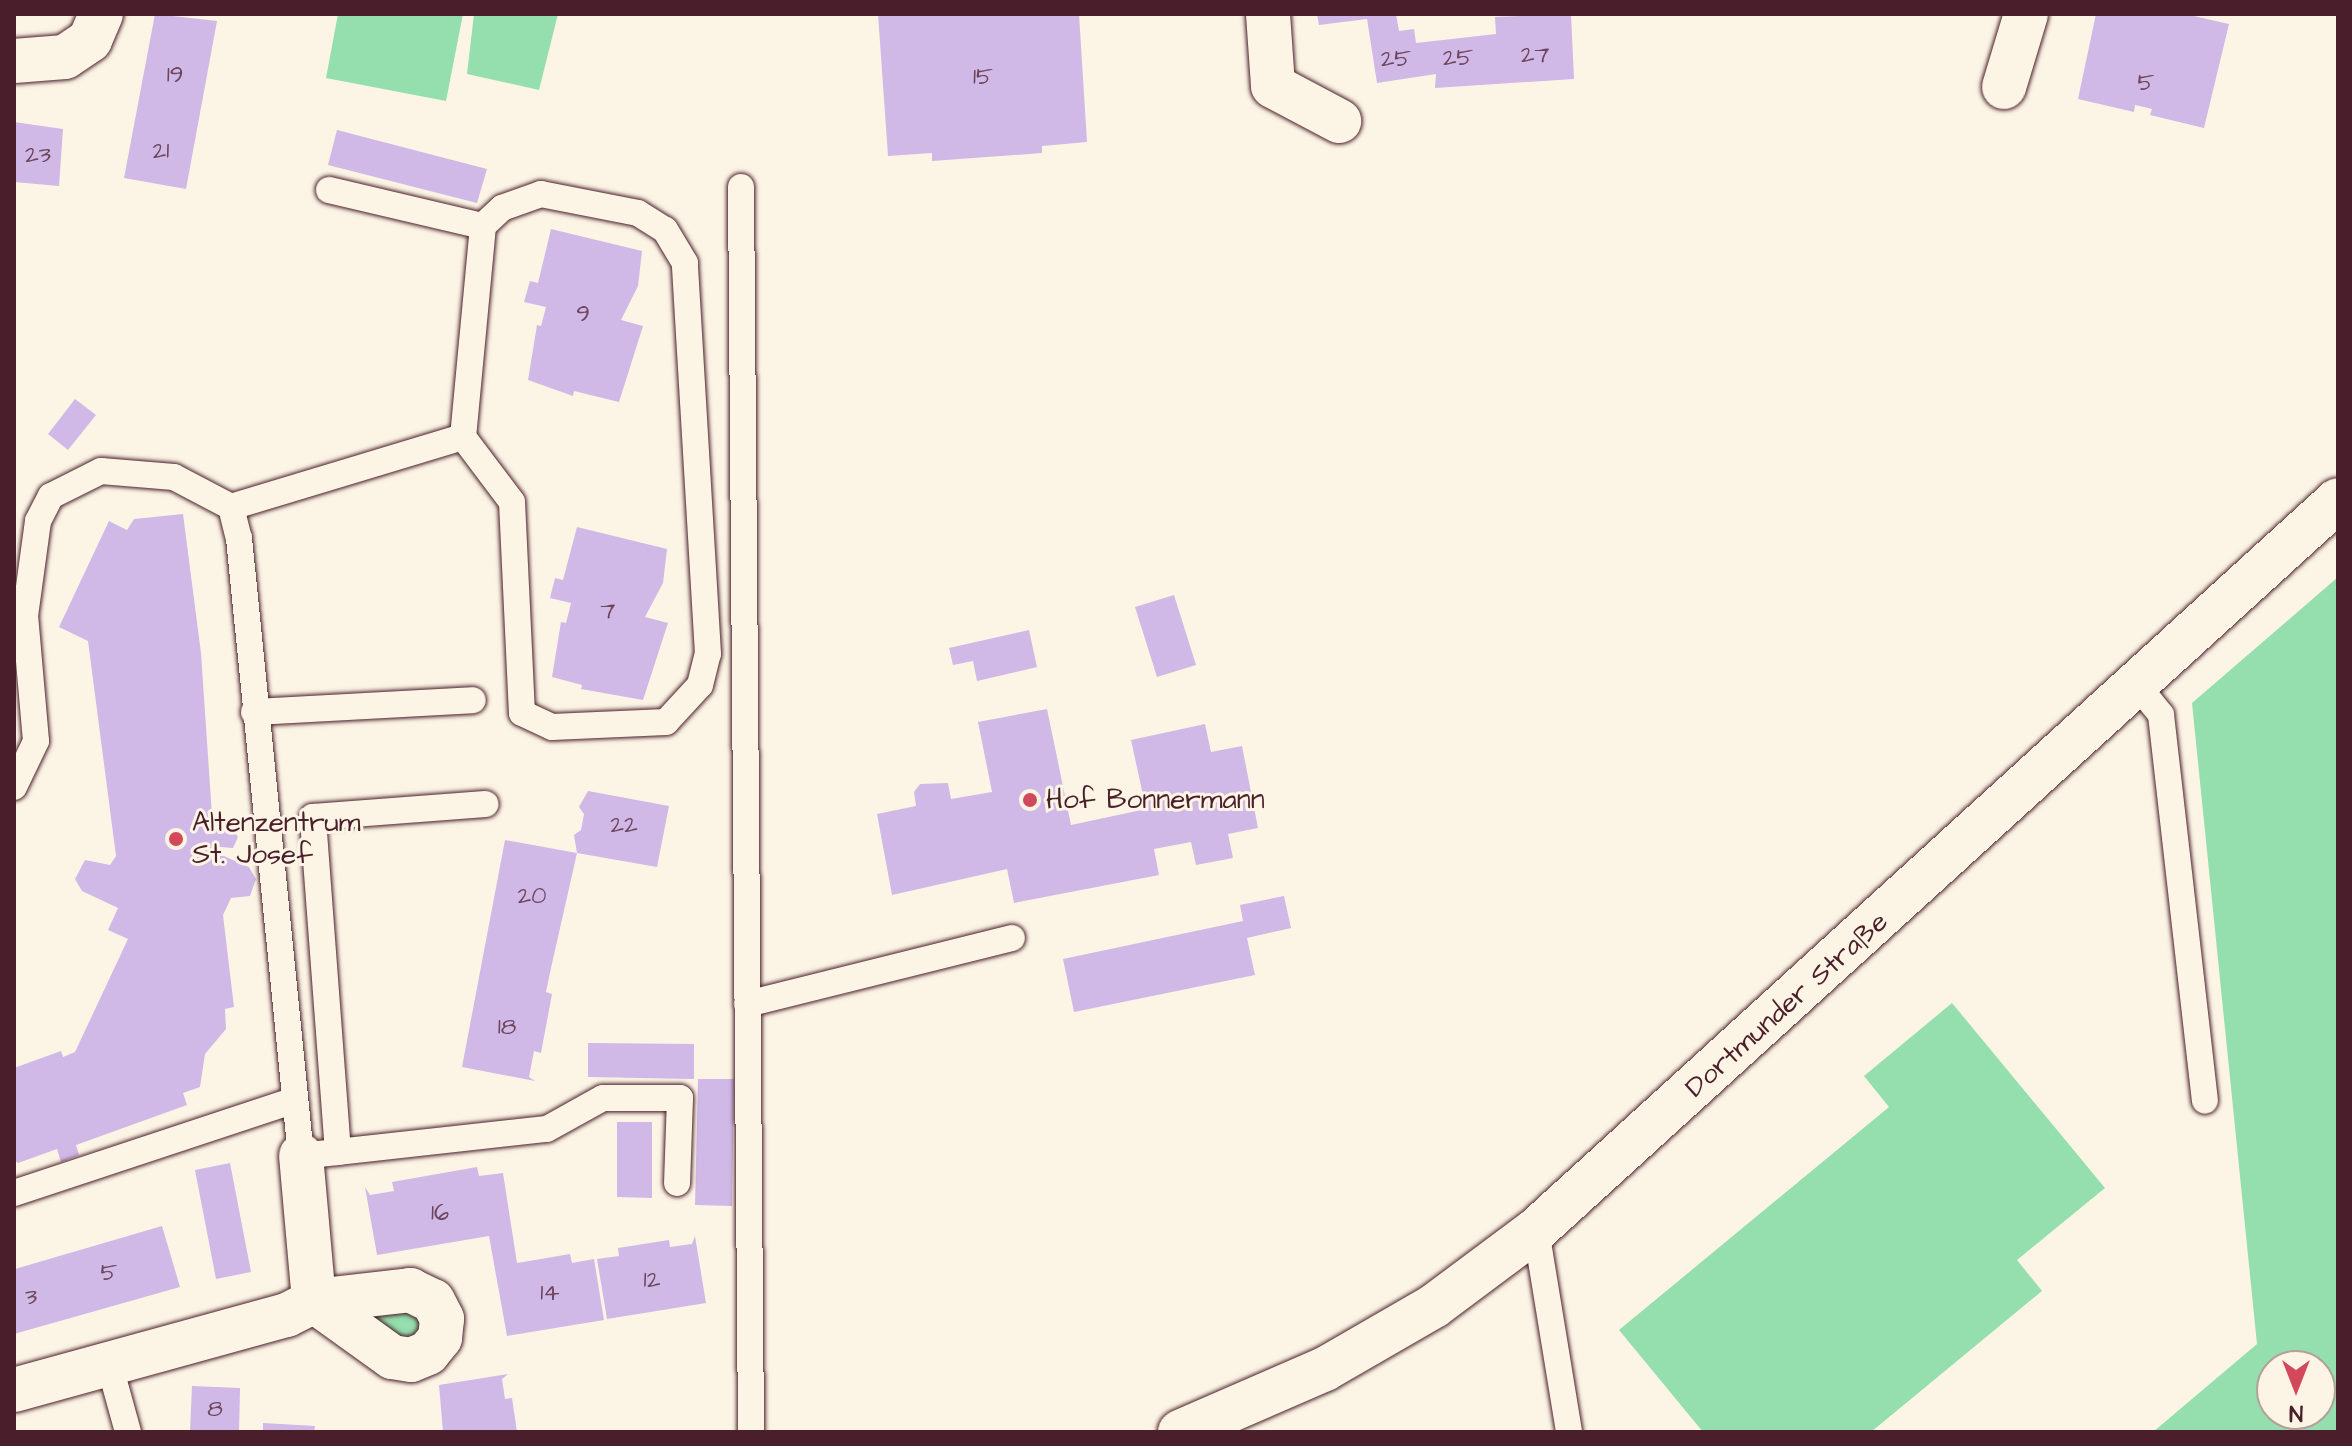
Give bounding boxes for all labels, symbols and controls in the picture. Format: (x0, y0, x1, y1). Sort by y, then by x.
house number: 27 (1521, 42, 1549, 70)
house number: 25 (1443, 45, 1473, 73)
house number: 25 (1381, 46, 1411, 74)
house number: 19 (167, 62, 183, 90)
house number: 15 (973, 64, 993, 92)
house number: 5 (2138, 70, 2154, 98)
house number: 21 (153, 138, 169, 166)
house number: 23 (25, 142, 51, 170)
house number: 9 (576, 301, 590, 329)
house number: 7 (601, 598, 615, 626)
place label: Hof Bonnermann (1046, 783, 1265, 817)
marker: Hof Bonnermann (1021, 791, 1039, 809)
place label: Altenzentrum St. Josef (192, 806, 361, 872)
house number: 22 (610, 812, 638, 840)
marker: Altenzentrum St. Josef (167, 830, 185, 848)
house number: 20 (518, 883, 546, 911)
street label: Dortmunder Straße (1679, 905, 1895, 1105)
house number: 18 (498, 1014, 516, 1042)
house number: 16 (431, 1200, 449, 1228)
house number: 5 (101, 1260, 117, 1288)
house number: 12 (644, 1267, 660, 1295)
house number: 14 (540, 1280, 560, 1308)
house number: 3 (25, 1284, 37, 1312)
north arrow (2256, 1350, 2336, 1430)
house number: 8 (207, 1396, 223, 1424)
text: N (2289, 1397, 2303, 1428)

